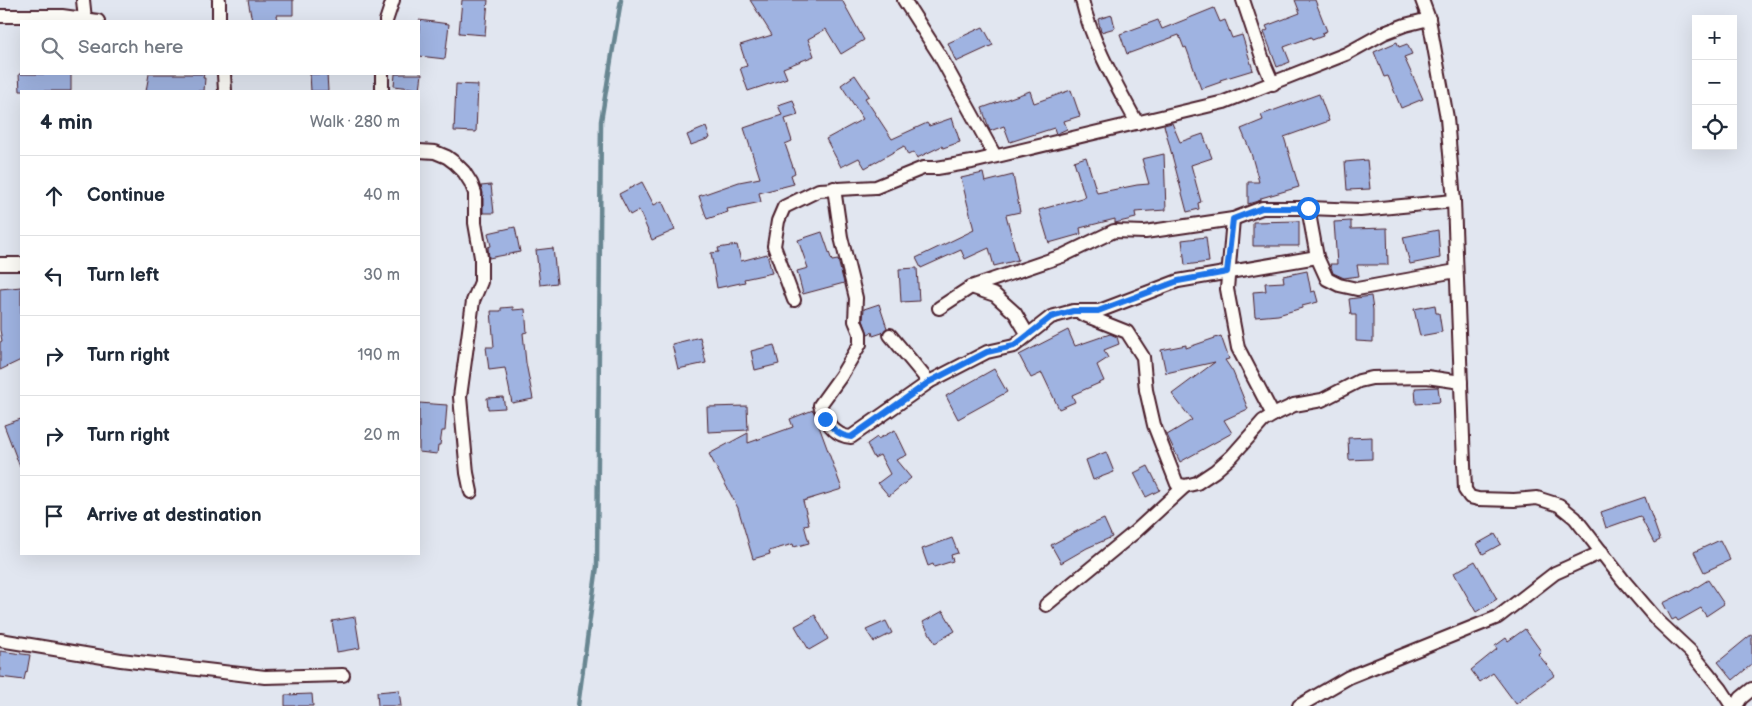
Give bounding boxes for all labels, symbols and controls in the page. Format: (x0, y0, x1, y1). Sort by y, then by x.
map controls (1692, 15, 1737, 150)
button: + (1692, 15, 1737, 60)
search box (20, 20, 420, 75)
icon: search (38, 34, 66, 62)
text: Search here (78, 36, 183, 59)
button: − (1692, 60, 1737, 105)
button: locate (1692, 105, 1737, 150)
text: 4 min (40, 110, 93, 135)
text: Walk · 280 m (310, 113, 400, 132)
icon: ahead (40, 182, 68, 210)
text: Continue (87, 184, 165, 207)
text: 40 m (363, 186, 400, 205)
route start (1297, 197, 1320, 220)
icon: left (40, 262, 68, 290)
text: Turn left (87, 264, 159, 287)
text: 30 m (363, 266, 400, 285)
icon: right (40, 342, 68, 370)
text: Turn right (87, 344, 170, 367)
text: 190 m (358, 346, 400, 365)
route end (814, 408, 837, 431)
icon: right (40, 422, 68, 450)
text: Turn right (87, 424, 170, 447)
text: 20 m (364, 426, 400, 445)
icon: arrive (40, 502, 68, 530)
text: Arrive at destination (87, 504, 262, 527)

